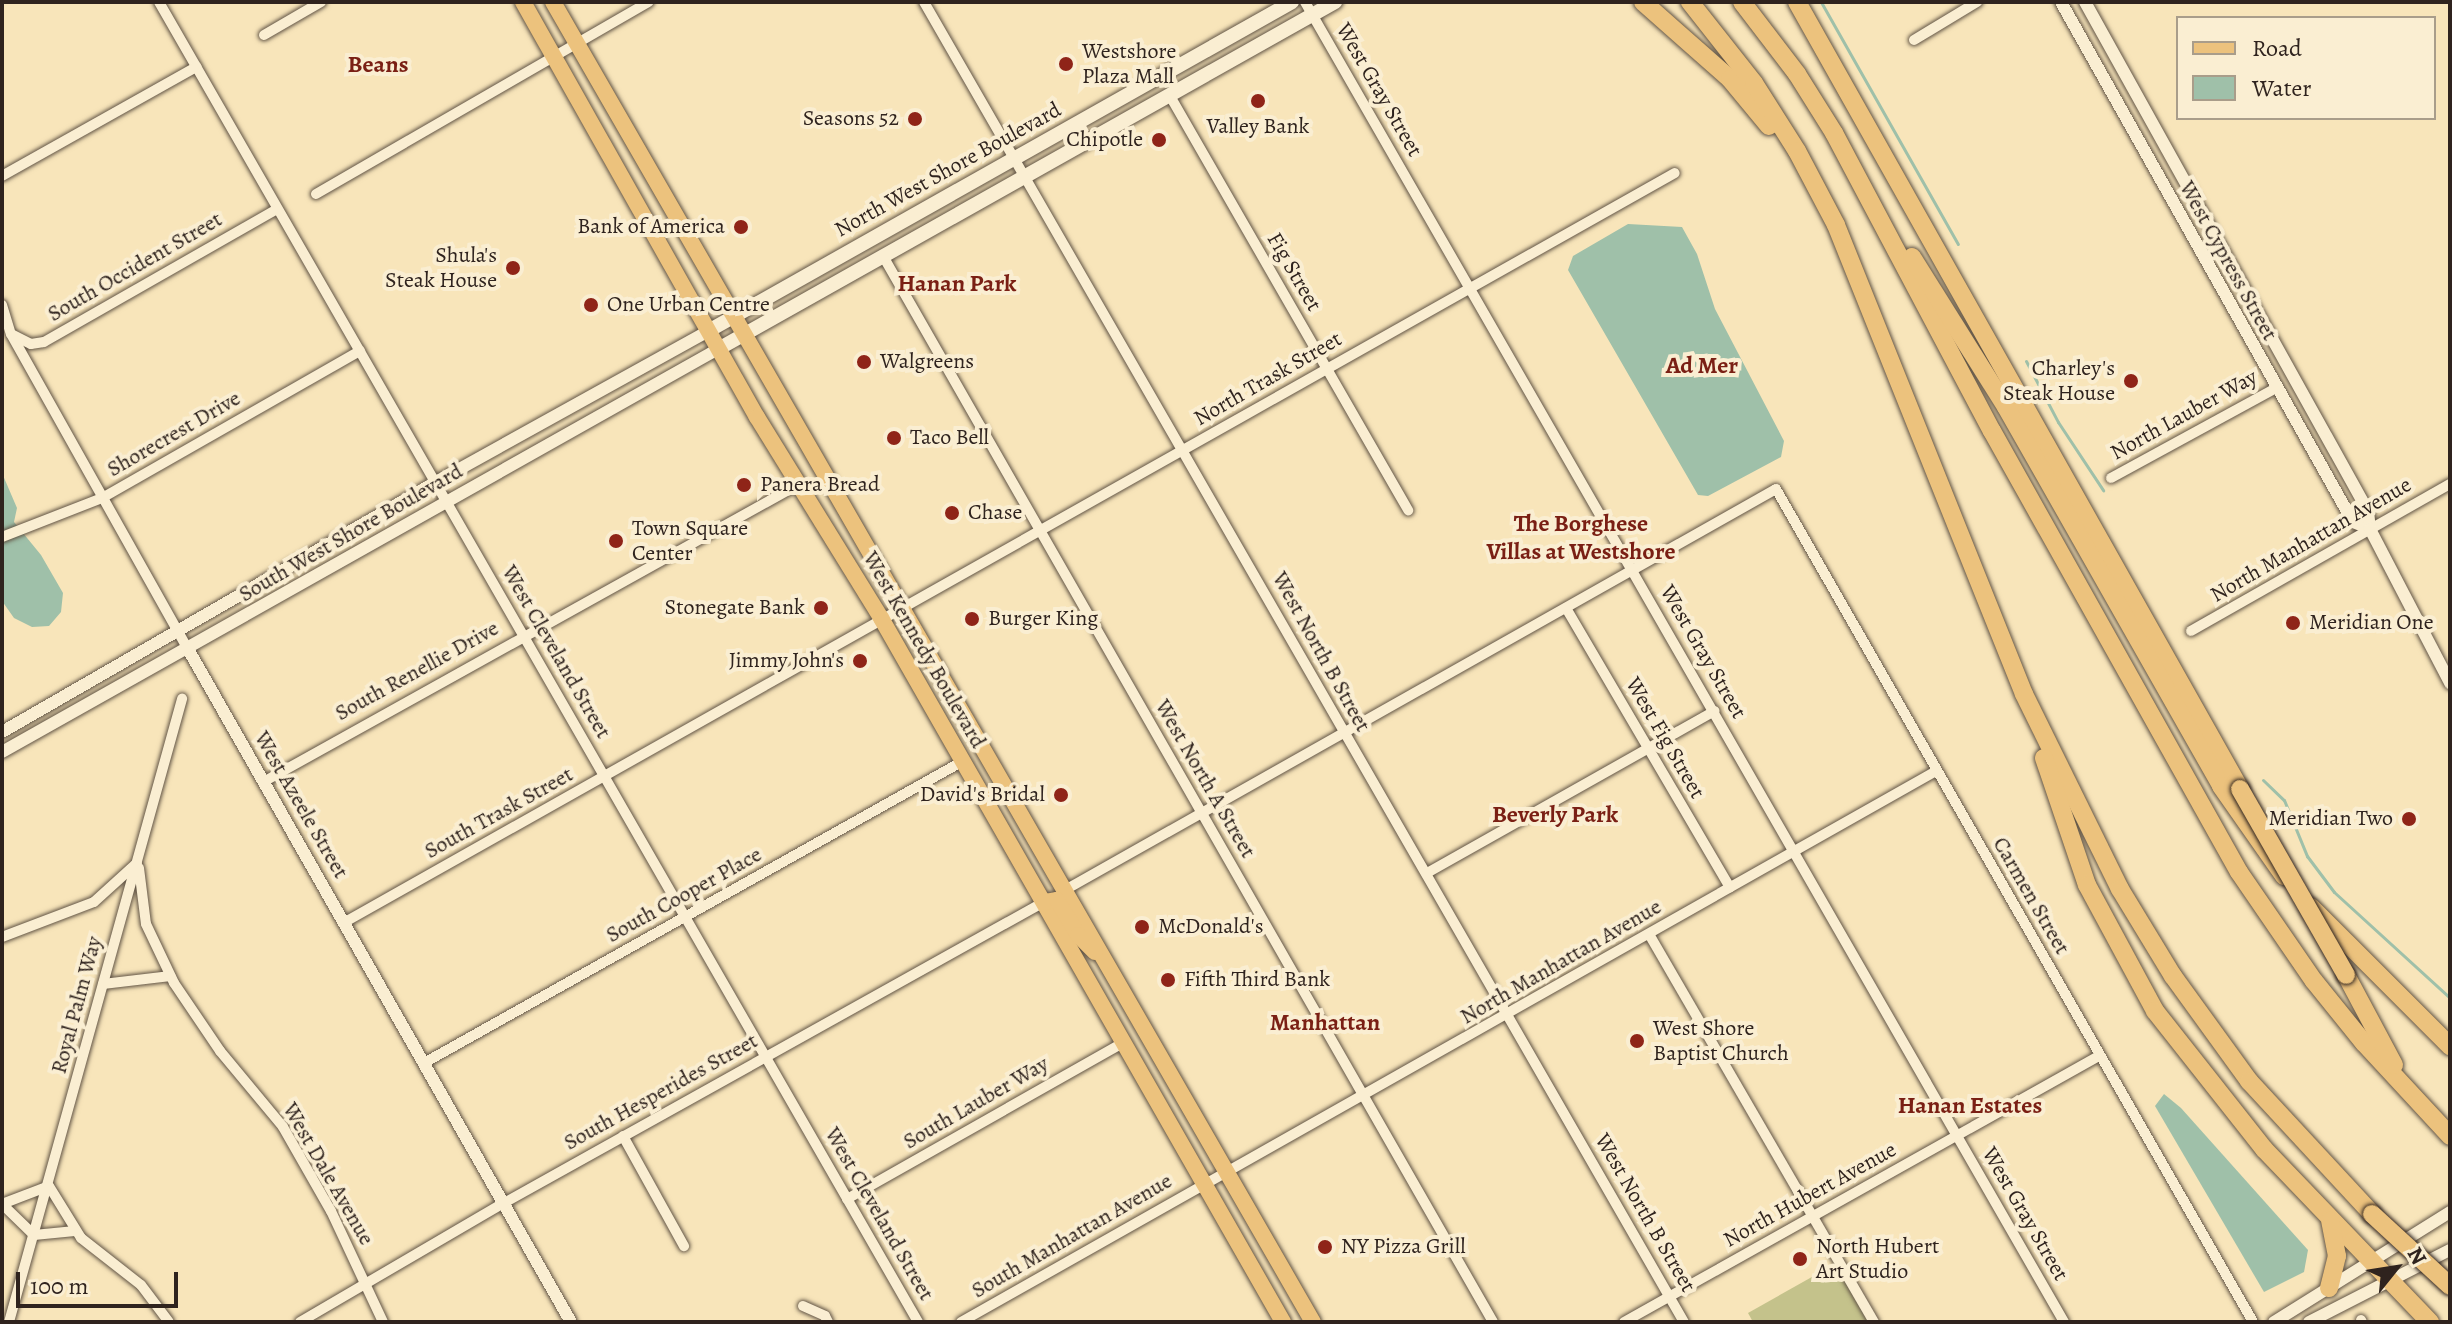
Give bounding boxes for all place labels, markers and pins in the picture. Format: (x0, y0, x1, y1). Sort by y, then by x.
place label: Westshore Plaza Mall (1082, 38, 1176, 90)
marker: Westshore Plaza Mall (1057, 55, 1075, 73)
marker: Valley Bank (1249, 92, 1267, 110)
place label: Seasons 52 (803, 106, 899, 132)
marker: Seasons 52 (906, 110, 924, 128)
place label: Valley Bank (1206, 114, 1310, 140)
place label: Chipotle (1066, 127, 1143, 153)
marker: Chipotle (1150, 131, 1168, 149)
place label: Bank of America (577, 214, 725, 240)
marker: Bank of America (732, 218, 750, 236)
place label: Shula's Steak House (385, 242, 497, 294)
marker: Shula's Steak House (504, 259, 522, 277)
place label: One Urban Centre (607, 292, 770, 318)
marker: One Urban Centre (582, 296, 600, 314)
place label: Walgreens (880, 349, 974, 375)
marker: Walgreens (855, 353, 873, 371)
place label: Charley's Steak House (2003, 355, 2115, 406)
marker: Charley's Steak House (2122, 372, 2140, 390)
place label: Taco Bell (910, 425, 989, 451)
marker: Taco Bell (885, 429, 903, 447)
place label: Panera Bread (760, 472, 880, 498)
marker: Panera Bread (735, 476, 753, 494)
place label: Chase (968, 500, 1022, 526)
marker: Chase (943, 504, 961, 522)
place label: Town Square Center (632, 515, 748, 566)
marker: Town Square Center (607, 532, 625, 550)
place label: Stonegate Bank (665, 595, 805, 621)
marker: Stonegate Bank (812, 599, 830, 617)
place label: Burger King (988, 606, 1098, 632)
marker: Burger King (963, 610, 981, 628)
place label: Meridian One (2309, 610, 2433, 636)
marker: Meridian One (2284, 614, 2302, 632)
place label: Jimmy John's (729, 648, 844, 674)
marker: Jimmy John's (851, 652, 869, 670)
place label: David's Bridal (920, 782, 1045, 808)
marker: David's Bridal (1052, 786, 1070, 804)
place label: Meridian Two (2269, 806, 2393, 832)
marker: Meridian Two (2400, 810, 2418, 828)
place label: McDonald's (1158, 914, 1263, 940)
marker: McDonald's (1133, 918, 1151, 936)
place label: Fifth Third Bank (1184, 967, 1330, 993)
marker: Fifth Third Bank (1159, 971, 1177, 989)
place label: West Shore Baptist Church (1653, 1015, 1789, 1066)
marker: West Shore Baptist Church (1628, 1032, 1646, 1050)
place label: North Hubert Art Studio (1816, 1233, 1939, 1284)
place label: NY Pizza Grill (1341, 1234, 1466, 1260)
marker: NY Pizza Grill (1316, 1238, 1334, 1256)
marker: North Hubert Art Studio (1791, 1250, 1809, 1268)

